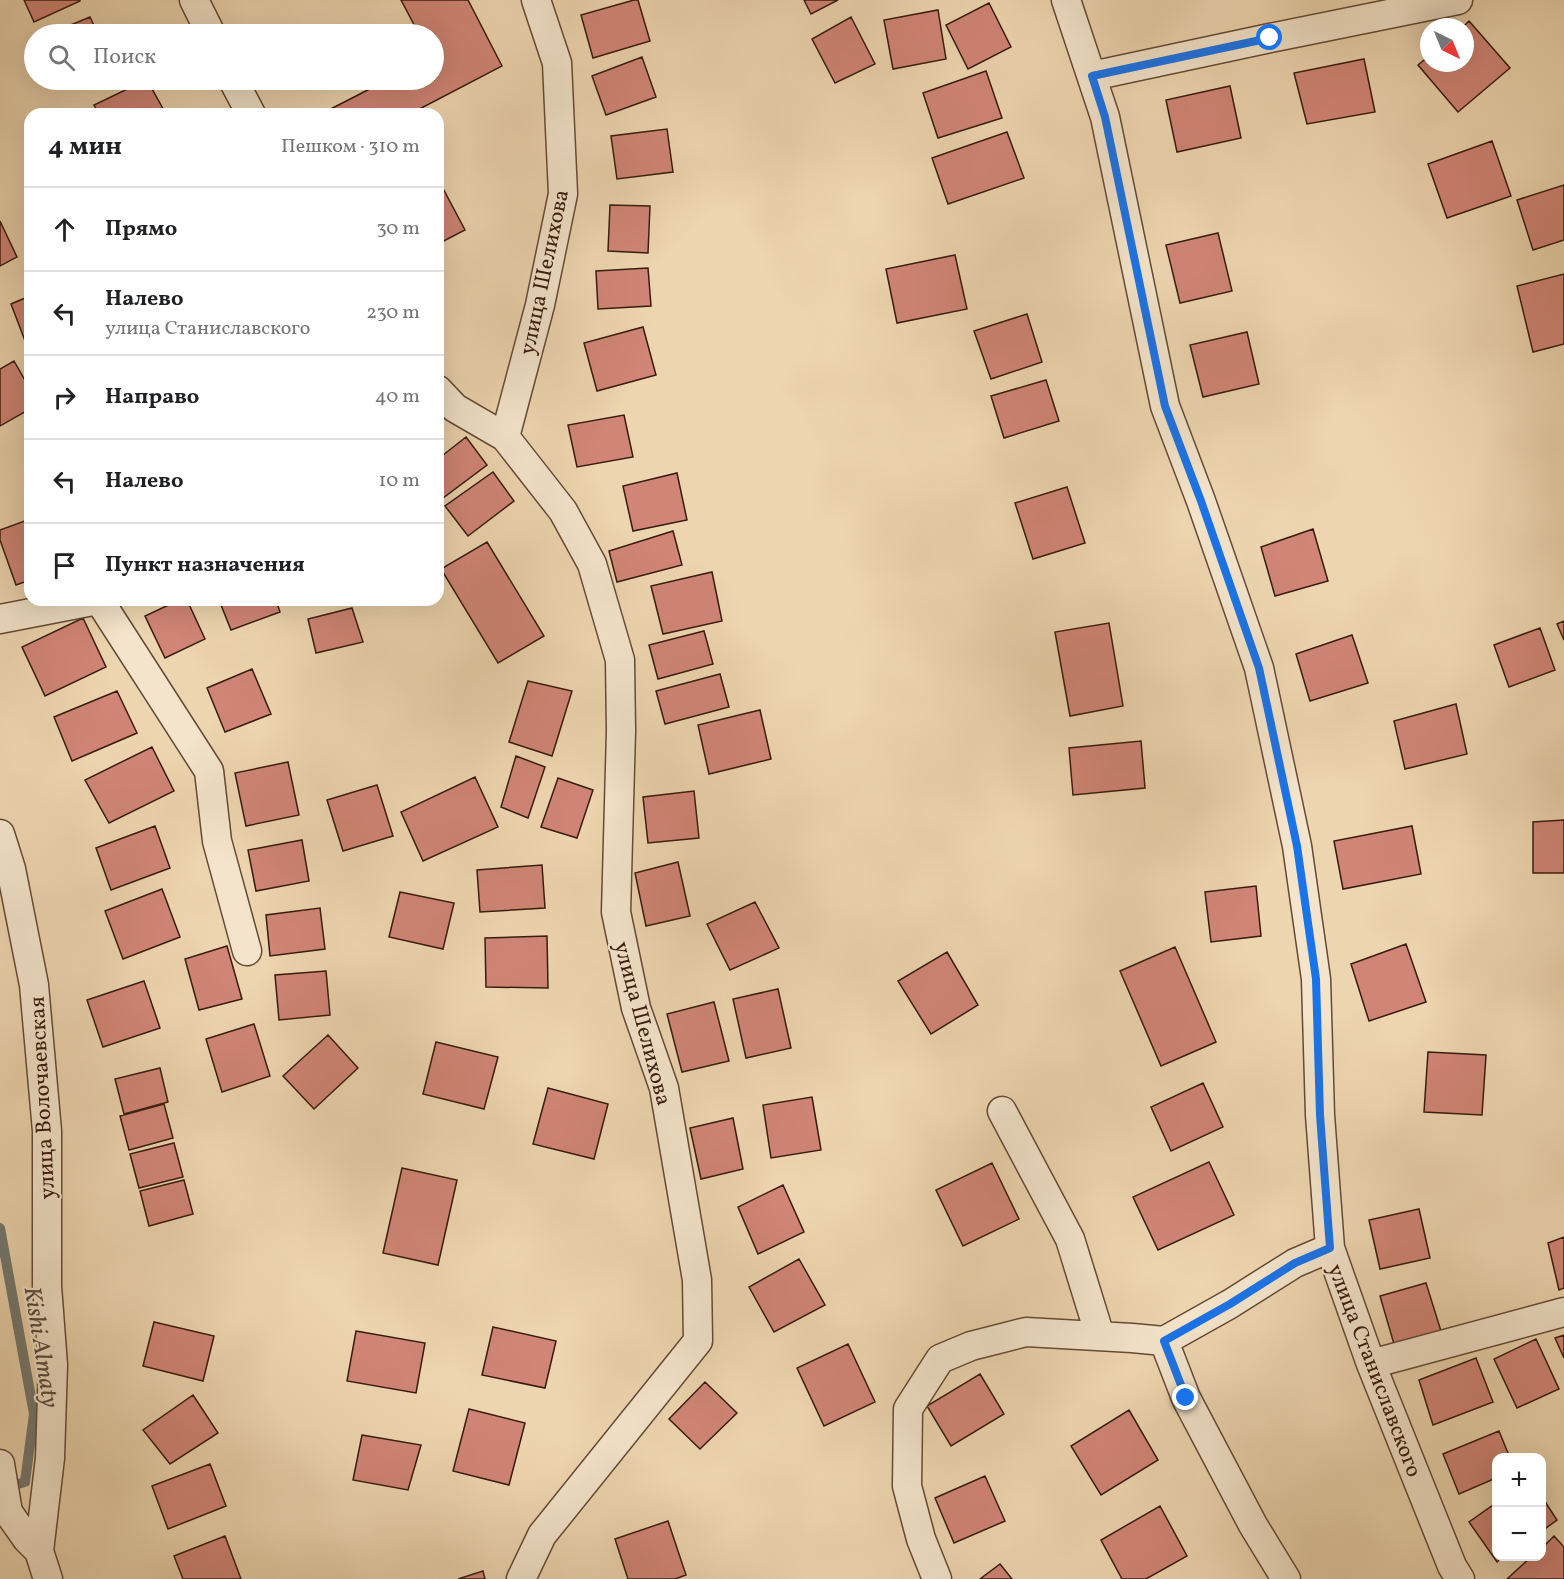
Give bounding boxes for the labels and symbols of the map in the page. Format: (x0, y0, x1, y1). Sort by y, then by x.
north arrow (1420, 18, 1474, 72)
route start (1256, 24, 1282, 50)
street label: улица Шелихова (513, 187, 578, 358)
street label: улица Шелихова (605, 938, 678, 1109)
street label: улица Волочаевская (23, 996, 64, 1200)
street label: улица Станиславского (1319, 1260, 1429, 1482)
water label: Kіshі Almaty (14, 1284, 66, 1411)
route end (1172, 1384, 1198, 1410)

